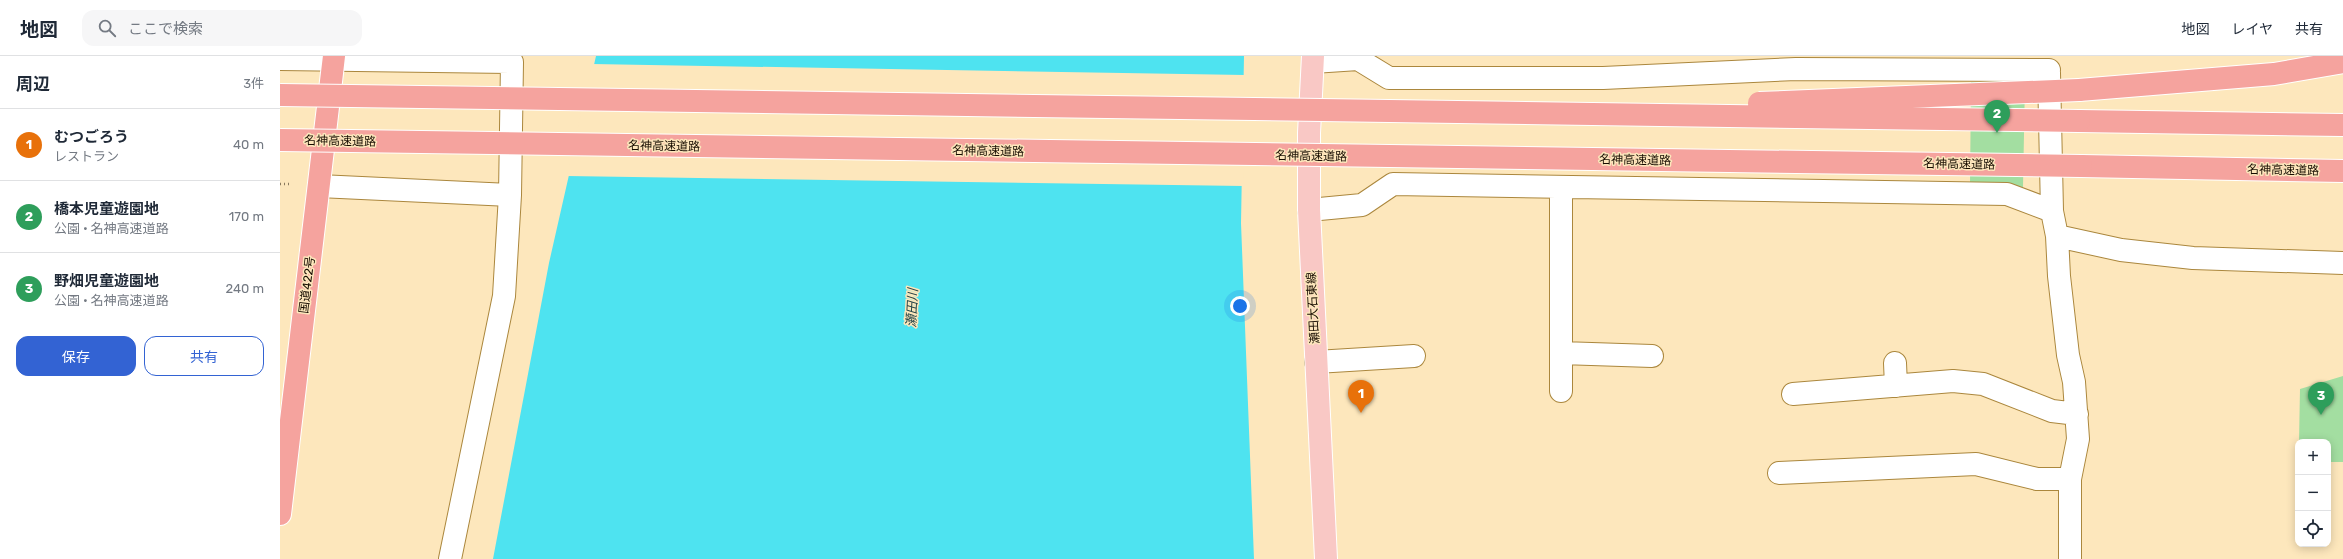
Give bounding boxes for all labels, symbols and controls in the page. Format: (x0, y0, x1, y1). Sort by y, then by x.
search box (82, 10, 362, 46)
icon: search (96, 17, 118, 39)
text: 地図 (20, 18, 58, 41)
text: ここで検索 (128, 20, 203, 38)
text: 地図 (2181, 21, 2209, 38)
text: レイヤ (2231, 21, 2273, 38)
text: 共有 (2295, 21, 2323, 38)
text: 周辺 (16, 74, 50, 94)
text: 3件 (243, 76, 264, 91)
pin: 2 (1984, 100, 2010, 133)
text: むつごろう (54, 128, 129, 146)
street label: 名神高速道路 (304, 133, 376, 149)
text: 1 (26, 137, 32, 152)
text: 40 m (233, 137, 264, 152)
street label: 名神高速道路 (628, 138, 700, 154)
street label: 名神高速道路 (952, 143, 1024, 159)
street label: 名神高速道路 (1275, 148, 1347, 164)
text: レストラン (54, 149, 119, 164)
street label: 名神高速道路 (1599, 152, 1671, 168)
street label: 名神高速道路 (1923, 156, 1995, 172)
street label: 名神高速道路 (2247, 162, 2319, 178)
text: 橋本児童遊園地 (54, 200, 159, 218)
text: 2 (25, 209, 33, 224)
text: 170 m (229, 209, 264, 224)
text: 公園 · 名神高速道路 (54, 221, 169, 236)
street label: 国道422号 (297, 256, 317, 314)
text: 野畑児童遊園地 (54, 272, 159, 290)
street label: 瀬田大石東線 (1304, 272, 1322, 344)
text: 3 (25, 281, 33, 296)
text: 240 m (225, 281, 264, 296)
water label: 瀬田川 (903, 286, 921, 328)
text: 公園 · 名神高速道路 (54, 293, 169, 308)
your location (1230, 296, 1250, 316)
button: 保存 (16, 336, 136, 376)
button: 共有 (144, 336, 264, 376)
pin: 1 (1348, 380, 1374, 413)
pin: 3 (2308, 382, 2334, 415)
map controls (2295, 439, 2331, 547)
button: + (2295, 439, 2331, 475)
button: − (2295, 475, 2331, 511)
button: locate (2295, 511, 2331, 547)

